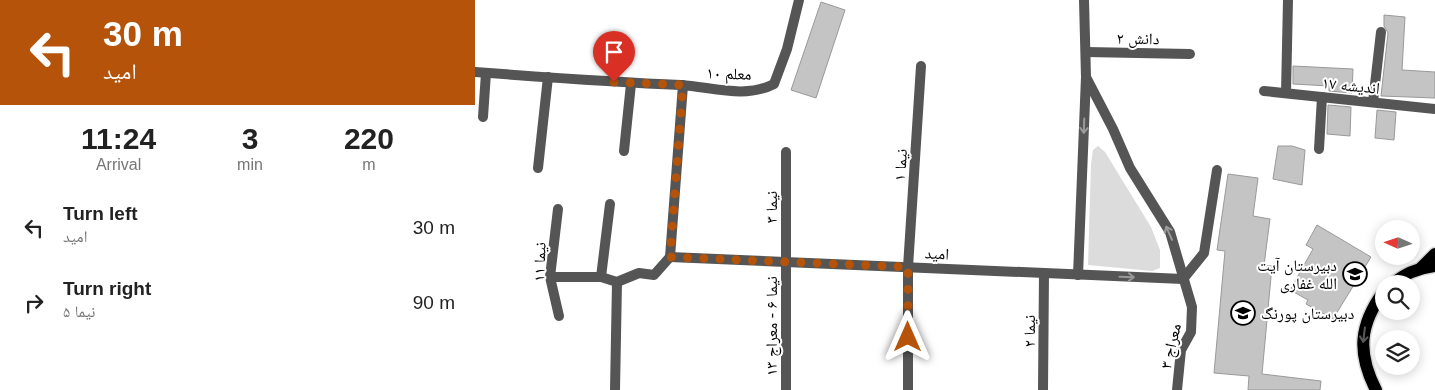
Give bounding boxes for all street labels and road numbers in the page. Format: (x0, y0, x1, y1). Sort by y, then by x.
street label: دانش ۲ (1116, 30, 1160, 49)
street label: معلم ۱۰ (706, 64, 752, 85)
street label: اندیشه ۱۷ (1321, 74, 1381, 97)
street label: نیما ۱ (891, 148, 910, 182)
street label: نیما ۳ (763, 191, 780, 223)
street label: نیما ۱۱ (530, 242, 549, 282)
street label: امید (924, 244, 950, 263)
street label: نیما ۶ - معراج ۱۳ (763, 276, 782, 376)
street label: نیما ۲ (1021, 315, 1038, 347)
street label: معراج ۳ (1157, 322, 1186, 371)

